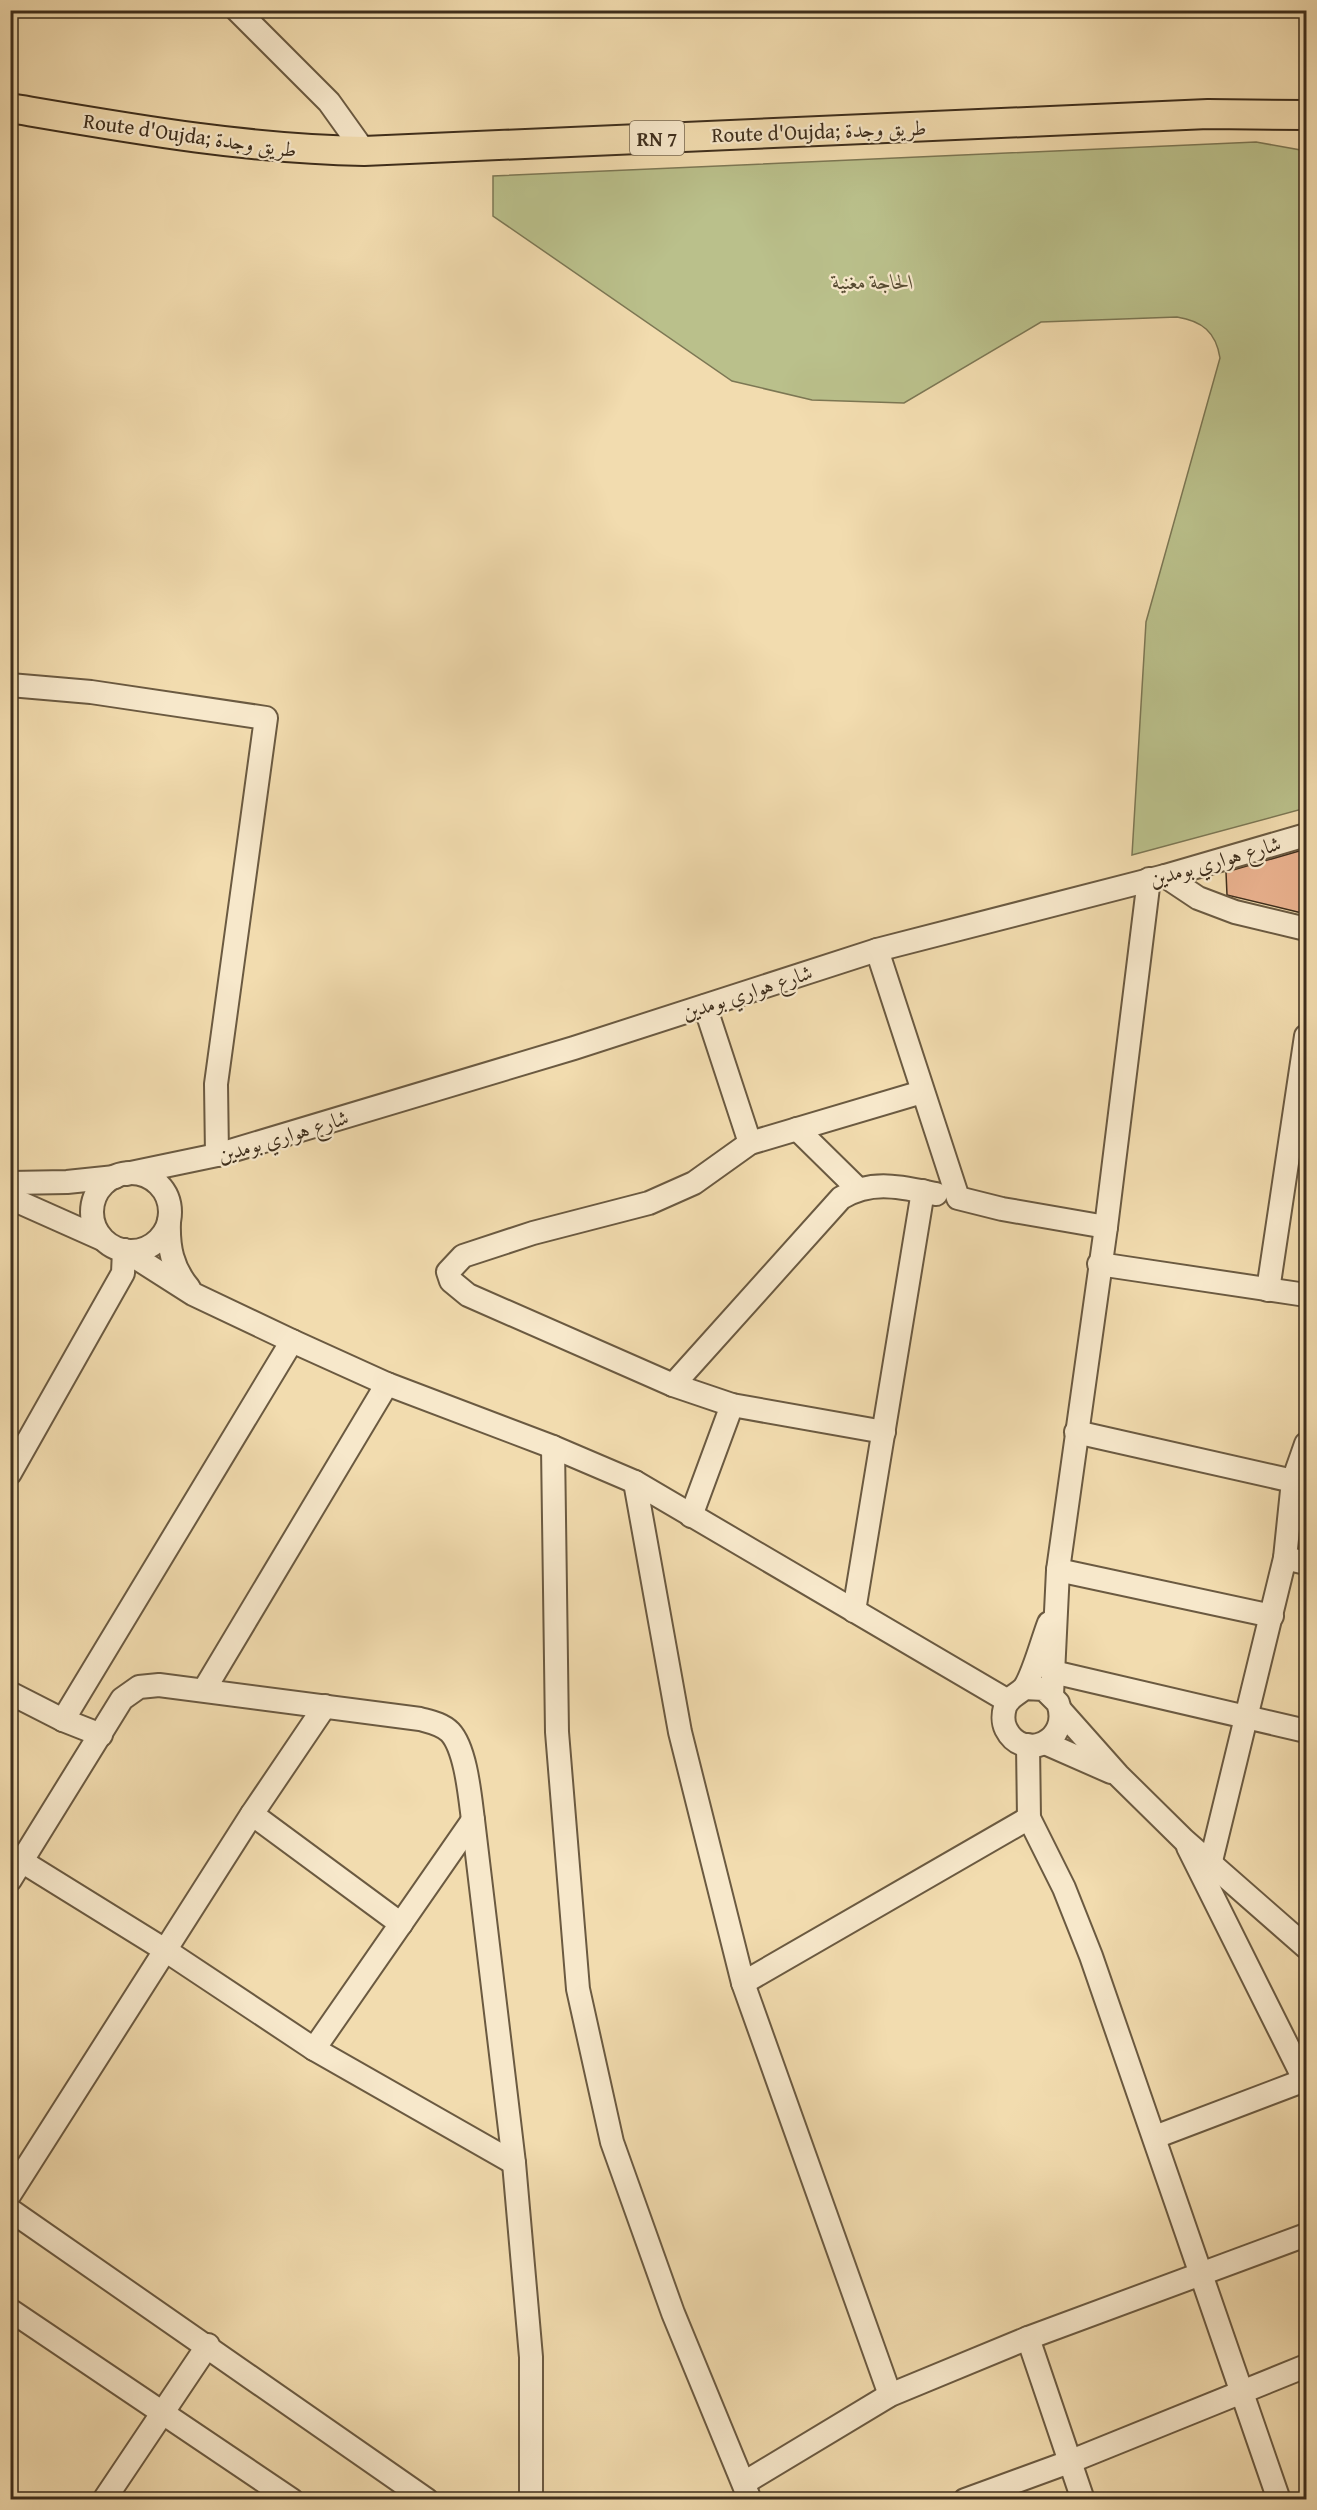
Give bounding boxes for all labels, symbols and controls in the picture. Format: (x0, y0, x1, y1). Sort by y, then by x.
street label: Route d'Oujda; طريق وجدة (81, 105, 299, 165)
street label: Route d'Oujda; طريق وجدة (711, 112, 927, 150)
road number: RN 7 (630, 121, 684, 155)
park label: الحاجة مغنية (830, 266, 914, 297)
street label: شارع هواري بومدين (1146, 827, 1285, 897)
street label: شارع هواري بومدين (678, 956, 817, 1031)
street label: شارع هواري بومدين (214, 1101, 353, 1174)

